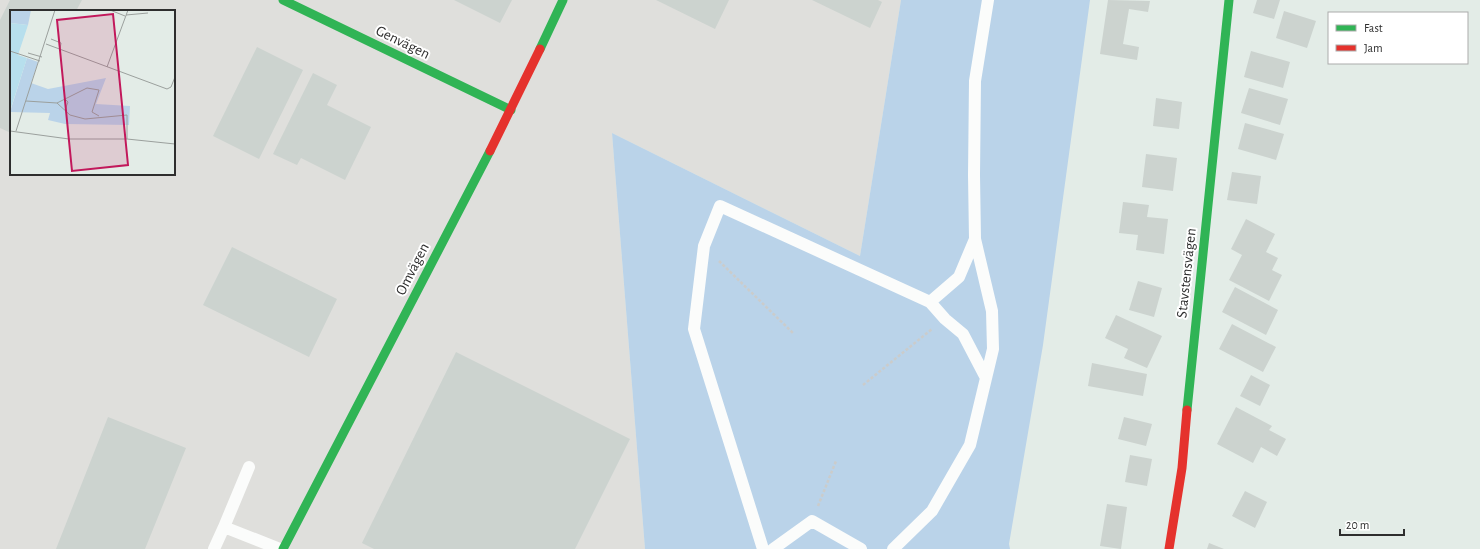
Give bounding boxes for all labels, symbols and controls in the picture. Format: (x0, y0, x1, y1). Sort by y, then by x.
inset map (10, 10, 175, 175)
legend (1328, 12, 1468, 64)
text: Fast (1364, 22, 1383, 34)
street label: Genvägen (373, 23, 432, 62)
text: Jam (1364, 42, 1383, 54)
street label: Stavstensvägen (1174, 227, 1199, 319)
street label: Omvägen (393, 241, 432, 298)
scale bar (1340, 511, 1404, 537)
text: 20 m (1346, 519, 1369, 531)

